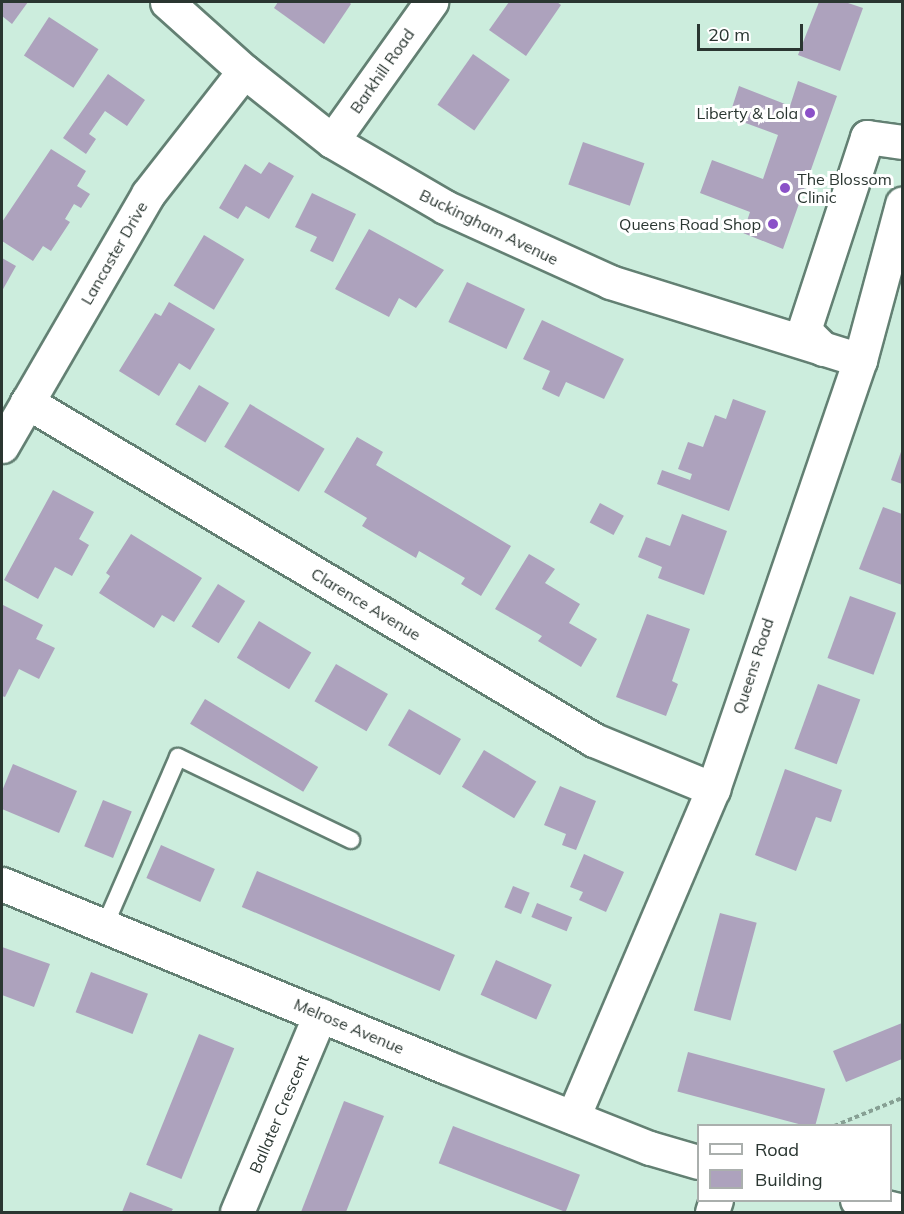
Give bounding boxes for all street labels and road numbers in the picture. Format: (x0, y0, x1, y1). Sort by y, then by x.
street label: Barkhill Road (346, 25, 418, 117)
street label: Buckingham Avenue (416, 185, 562, 269)
street label: Lancaster Drive (77, 198, 151, 308)
street label: Clarence Avenue (308, 564, 424, 644)
street label: Queens Road (728, 616, 778, 716)
street label: Melrose Avenue (291, 994, 407, 1058)
street label: Ballater Crescent (245, 1052, 313, 1176)

